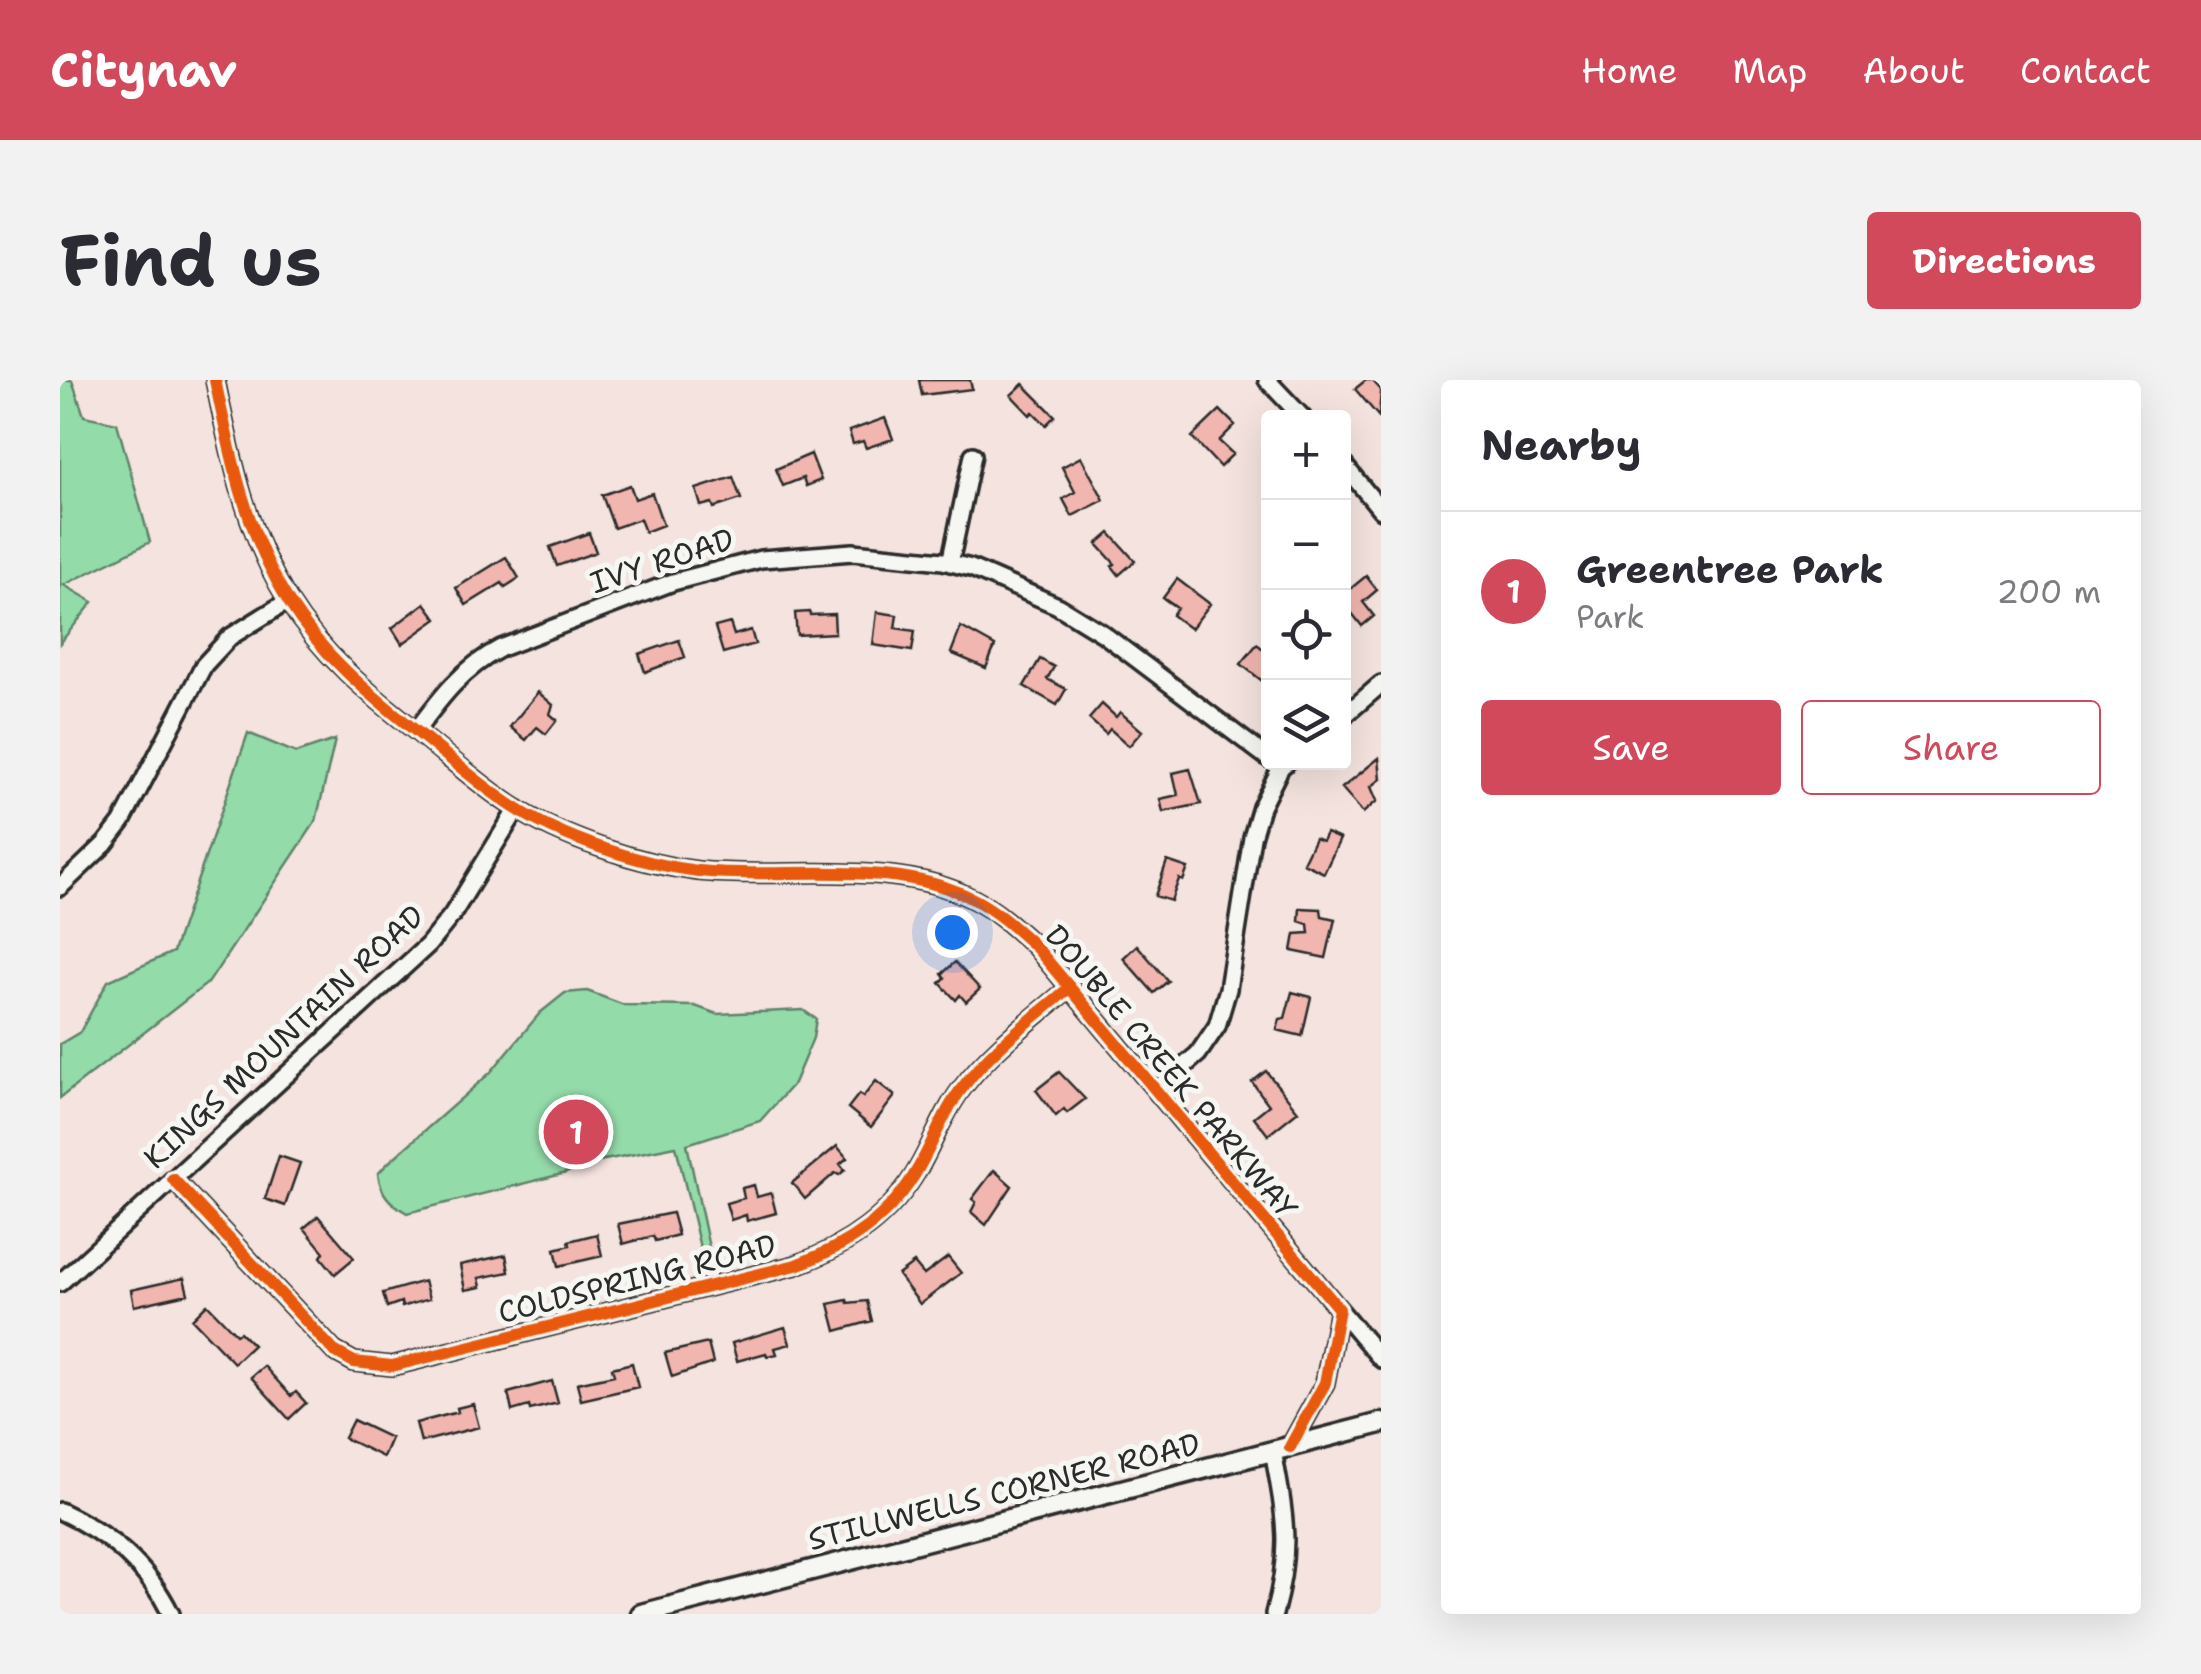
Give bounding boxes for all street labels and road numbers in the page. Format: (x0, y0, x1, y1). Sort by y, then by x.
street label: IVY ROAD (585, 518, 739, 603)
street label: KINGS MOUNTAIN ROAD (134, 896, 433, 1178)
street label: DOUBLE CREEK PARKWAY (1036, 916, 1307, 1228)
street label: COLDSPRING ROAD (494, 1224, 780, 1333)
street label: STILLWELLS CORNER ROAD (804, 1423, 1204, 1560)

